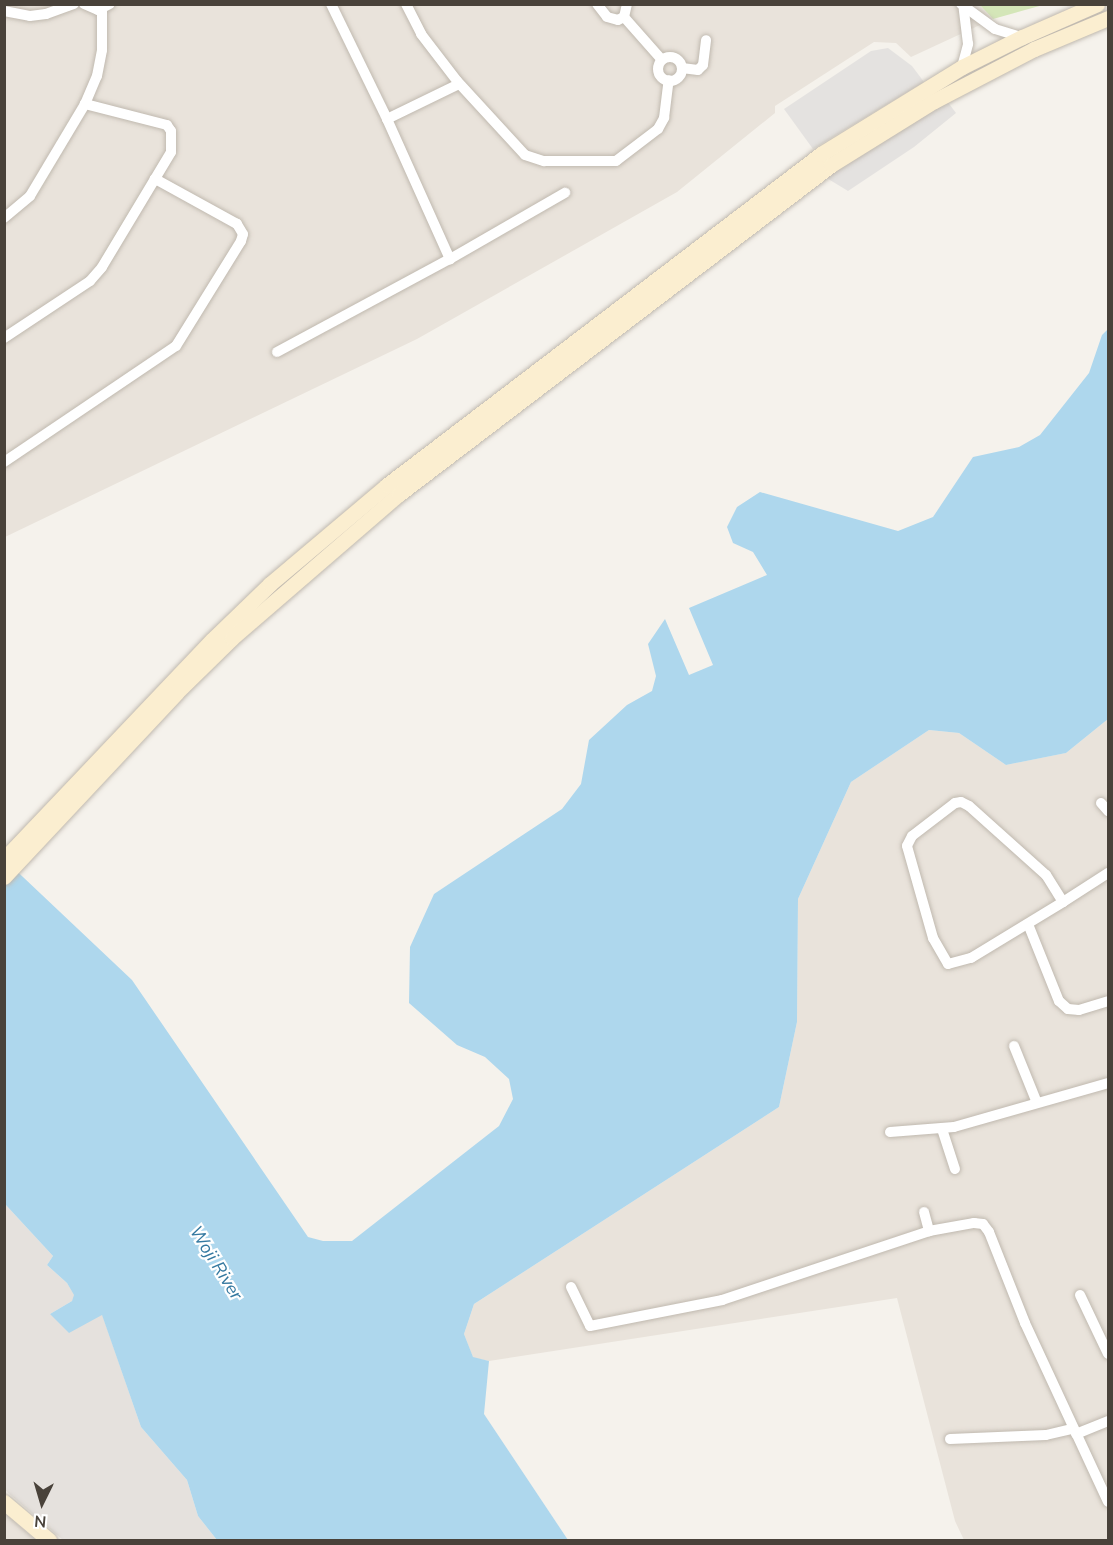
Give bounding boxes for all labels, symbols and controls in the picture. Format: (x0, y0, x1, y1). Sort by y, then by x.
water label: Woji River (185, 1222, 247, 1304)
north arrow (12, 1473, 72, 1533)
text: N (34, 1509, 47, 1532)

